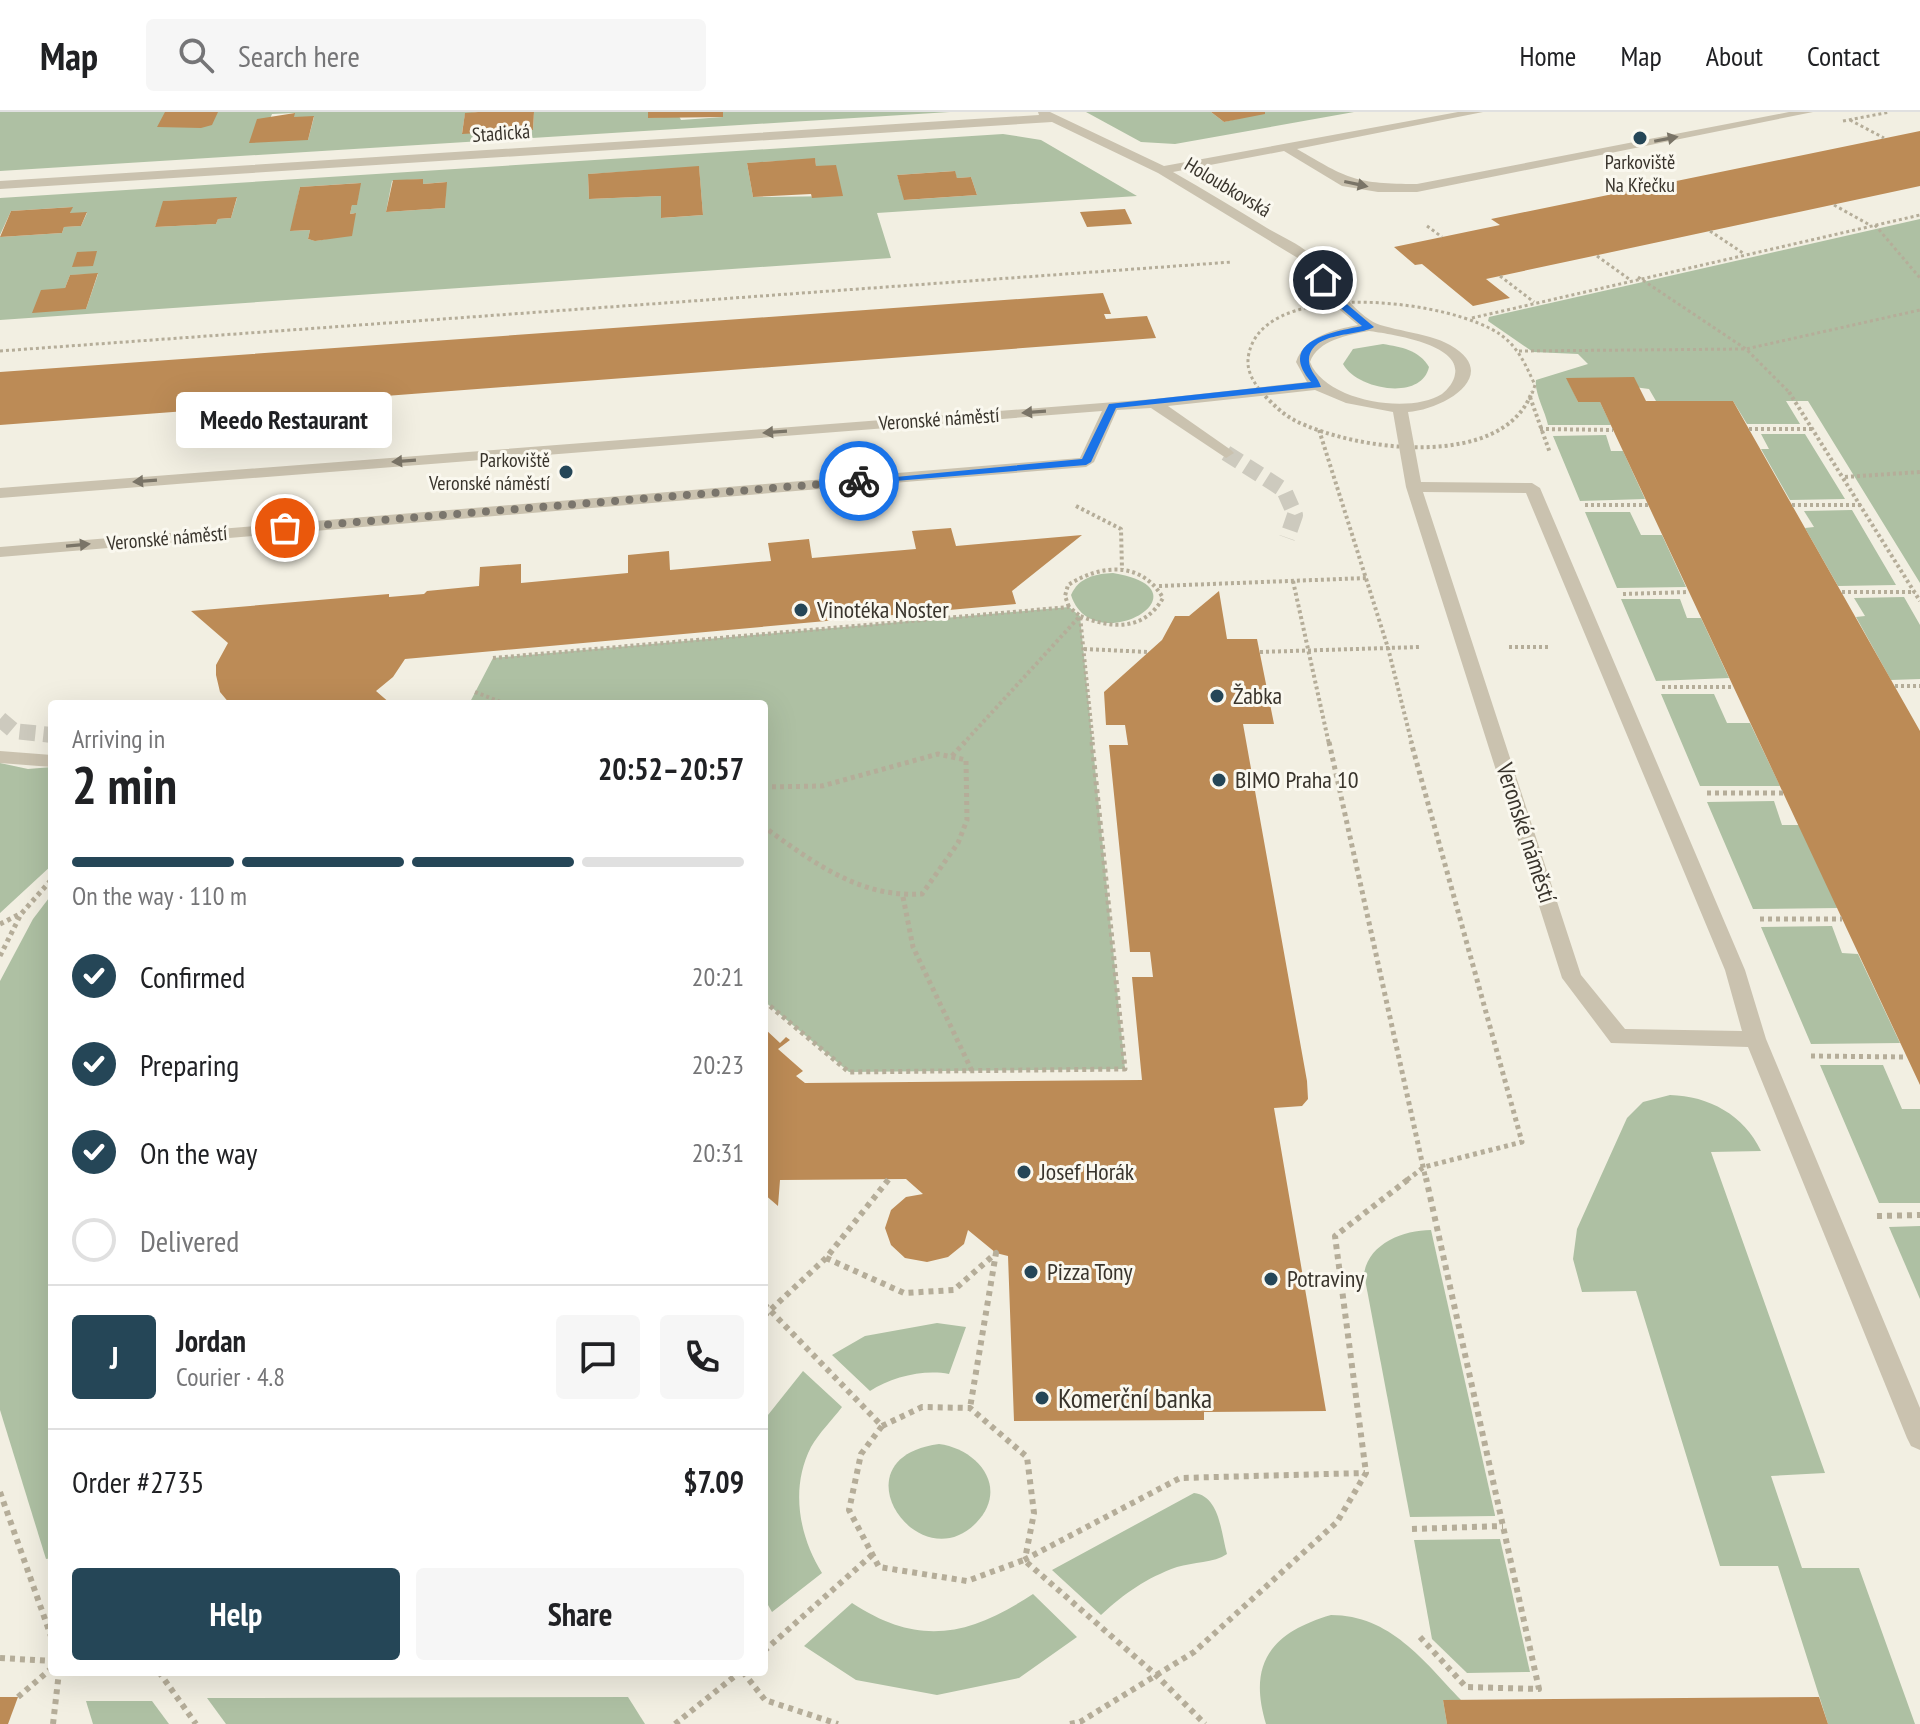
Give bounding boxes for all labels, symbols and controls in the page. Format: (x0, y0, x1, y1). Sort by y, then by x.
search box (146, 19, 706, 91)
text: Map (40, 31, 98, 80)
icon: search (174, 33, 218, 77)
text: Search here (238, 36, 360, 75)
text: Home (1520, 37, 1576, 74)
text: Map (1620, 37, 1662, 74)
text: About (1706, 37, 1763, 74)
text: Contact (1807, 37, 1880, 74)
street label: Stadická (471, 118, 531, 148)
marker: Parkoviště Na Křečku (1631, 129, 1649, 147)
one-way arrow (1654, 133, 1679, 145)
place label: Parkoviště Na Křečku (1605, 149, 1675, 198)
street label: Holoubkovská (1180, 151, 1276, 223)
one-way arrow (1343, 178, 1368, 191)
pin (1289, 246, 1357, 314)
icon: home (1301, 258, 1345, 302)
callout: Meedo Restaurant (177, 392, 393, 448)
street label: Veronské náměstí (877, 402, 1001, 436)
text: Meedo Restaurant (200, 403, 368, 436)
one-way arrow (1022, 406, 1047, 419)
one-way arrow (762, 426, 787, 439)
courier (819, 441, 899, 521)
place label: Parkoviště Veronské náměstí (428, 447, 551, 496)
one-way arrow (391, 455, 416, 468)
icon: bike (837, 459, 881, 503)
marker: Parkoviště Veronské náměstí (557, 463, 575, 481)
one-way arrow (132, 475, 157, 488)
pin (251, 494, 319, 562)
icon: bag (263, 506, 307, 550)
street label: Veronské náměstí (105, 520, 229, 556)
one-way arrow (66, 538, 91, 551)
place label: Vinotéka Noster (816, 594, 949, 625)
marker: Vinotéka Noster (792, 601, 810, 619)
place label: Žabka (1233, 680, 1282, 711)
marker: Žabka (1208, 687, 1226, 705)
text: Arriving in (72, 722, 165, 755)
text: 20:52–20:57 (598, 749, 744, 788)
text: 2 min (72, 751, 177, 818)
street label: Veronské náměstí (1489, 758, 1564, 907)
place label: BIMO Praha 10 (1235, 764, 1359, 795)
marker: BIMO Praha 10 (1210, 771, 1228, 789)
text: On the way · 110 m (72, 879, 247, 912)
icon: check (72, 954, 116, 998)
text: Confirmed (140, 957, 245, 996)
text: 20:21 (692, 960, 744, 993)
icon: check (72, 1042, 116, 1086)
text: Preparing (140, 1045, 239, 1084)
text: 20:23 (692, 1048, 744, 1081)
icon: check (72, 1130, 116, 1174)
text: On the way (140, 1133, 257, 1172)
text: 20:31 (692, 1136, 744, 1169)
place label: Josef Horák (1039, 1156, 1135, 1187)
marker: Josef Horák (1015, 1163, 1033, 1181)
text: Delivered (140, 1221, 239, 1260)
place label: Pizza Tony (1047, 1256, 1133, 1287)
marker: Pizza Tony (1022, 1263, 1040, 1281)
place label: Potraviny (1287, 1263, 1364, 1294)
marker: Potraviny (1262, 1270, 1280, 1288)
button: chat (556, 1315, 640, 1399)
button: phone (660, 1315, 744, 1399)
text: Jordan (176, 1321, 246, 1360)
text: J (110, 1338, 118, 1377)
text: Courier · 4.8 (176, 1360, 285, 1393)
place label: Komerční banka (1058, 1379, 1212, 1416)
marker: Komerční banka (1033, 1389, 1051, 1407)
text: Order #2735 (72, 1462, 204, 1501)
text: $7.09 (683, 1462, 744, 1501)
button: Help (72, 1568, 400, 1660)
button: Share (416, 1568, 744, 1660)

